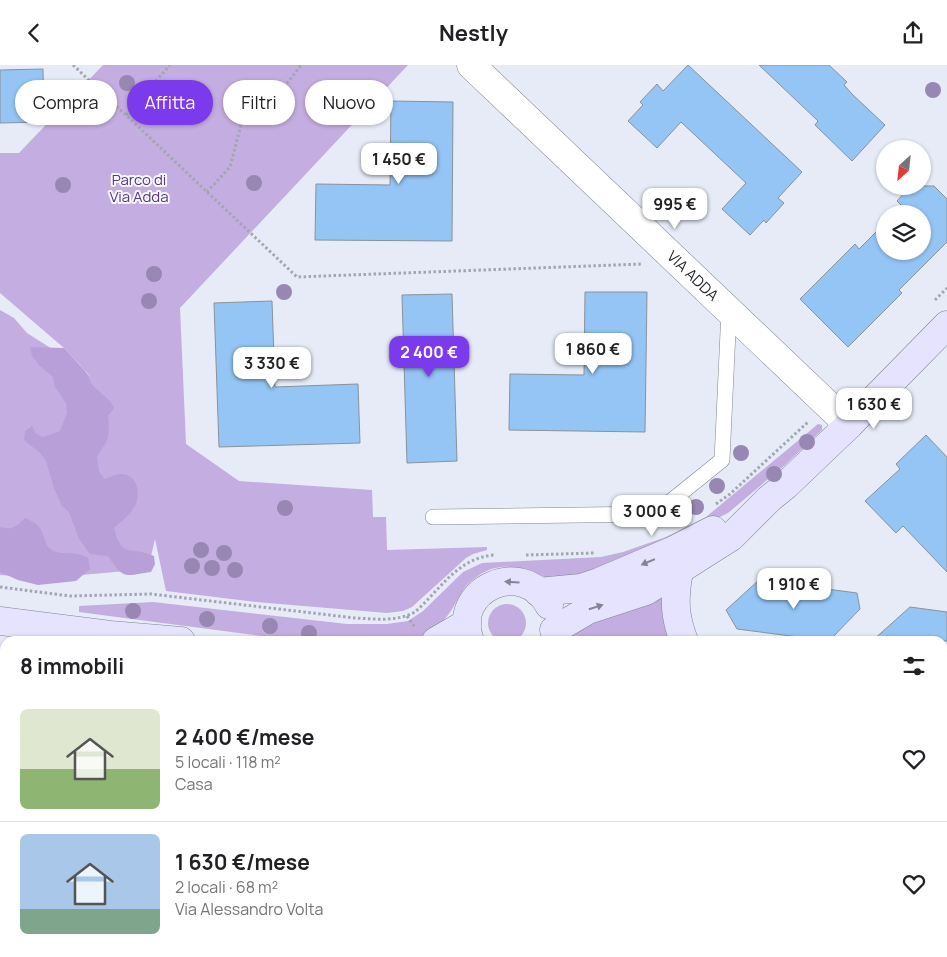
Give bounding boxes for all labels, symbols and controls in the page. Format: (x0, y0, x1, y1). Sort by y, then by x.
text: Nestly (439, 18, 508, 48)
icon: back (20, 19, 48, 47)
icon: share (899, 19, 927, 47)
chip: Compra (15, 80, 117, 125)
chip: Affitta (127, 80, 213, 125)
chip: Filtri (223, 80, 295, 125)
chip: Nuovo (305, 80, 393, 125)
north arrow (876, 140, 931, 195)
map controls (876, 140, 931, 260)
pin: 1 450 € (353, 143, 445, 185)
text: 1 450 € (372, 148, 426, 170)
park label: Parco di Via Adda (109, 169, 169, 207)
pin: 995 € (640, 187, 710, 230)
text: 995 € (653, 193, 697, 215)
button: layers (876, 205, 931, 260)
street label: VIA ADDA (663, 246, 724, 306)
pin: 1 860 € (547, 333, 639, 375)
pin: 2 400 € (383, 335, 475, 378)
text: 1 860 € (566, 338, 620, 360)
text: 2 400 € (400, 341, 458, 363)
pin: 3 330 € (226, 347, 318, 389)
text: 3 330 € (244, 352, 300, 374)
pin: 1 630 € (828, 387, 920, 430)
text: 1 630 € (847, 393, 901, 415)
pin: 3 000 € (606, 495, 698, 537)
text: 3 000 € (623, 500, 681, 522)
one-way arrow (641, 558, 655, 566)
pin: 1 910 € (748, 567, 840, 610)
text: 1 910 € (768, 573, 820, 595)
one-way arrow (503, 578, 519, 586)
one-way arrow (589, 603, 604, 610)
text: 8 immobili (20, 652, 124, 680)
icon: filters (900, 652, 928, 680)
text: 2 400 €/mese (175, 723, 314, 751)
icon: home (60, 729, 120, 789)
icon: heart (900, 745, 928, 773)
text: 5 locali · 118 m² (175, 751, 281, 773)
text: Casa (175, 773, 213, 795)
text: 1 630 €/mese (175, 848, 310, 876)
icon: home (60, 854, 120, 914)
icon: heart (900, 870, 928, 898)
text: 2 locali · 68 m² (175, 876, 278, 898)
text: Via Alessandro Volta (175, 898, 323, 920)

